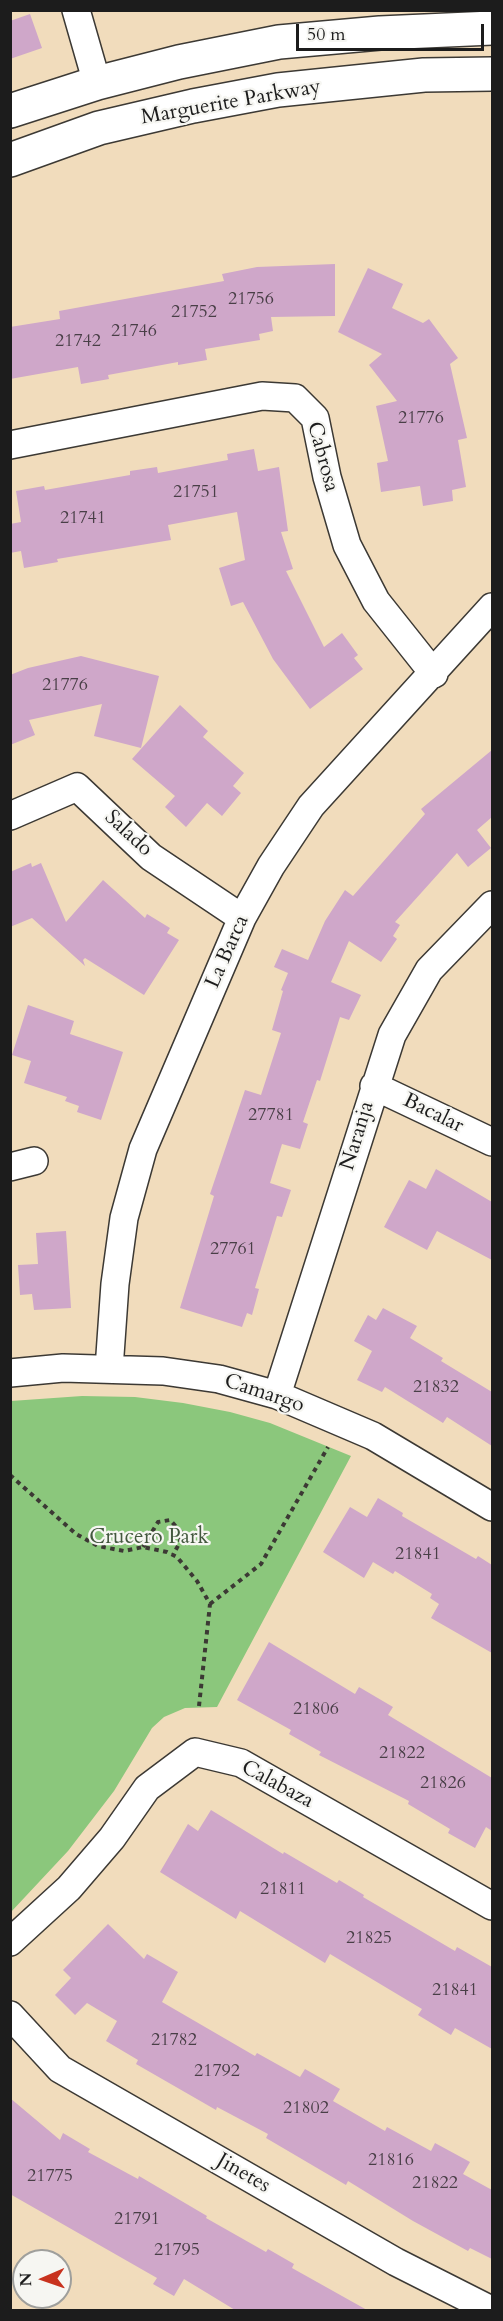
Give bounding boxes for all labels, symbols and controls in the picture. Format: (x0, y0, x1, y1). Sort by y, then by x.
scale bar (299, 12, 486, 50)
text: 50 m (307, 22, 346, 47)
street label: Marguerite Parkway (139, 75, 323, 131)
house number: 21756 (228, 289, 274, 311)
house number: 21752 (171, 302, 217, 324)
house number: 21746 (111, 321, 157, 343)
house number: 21742 (55, 331, 101, 353)
house number: 21776 (398, 408, 444, 430)
street label: Cabrosa (301, 419, 343, 495)
house number: 21751 (173, 482, 219, 504)
house number: 21741 (60, 508, 106, 530)
house number: 21776 (42, 675, 88, 697)
street label: Salado (99, 806, 157, 862)
street label: La Barca (201, 912, 255, 992)
street label: Bacalar (399, 1089, 467, 1139)
street label: Naranja (336, 1099, 380, 1173)
house number: 27781 (248, 1105, 294, 1127)
house number: 27761 (210, 1239, 256, 1261)
street label: Camargo (221, 1369, 307, 1419)
house number: 21832 (413, 1377, 459, 1399)
park label: Crucero Park (89, 1525, 209, 1551)
house number: 21841 (395, 1544, 441, 1566)
house number: 21806 (293, 1699, 339, 1721)
house number: 21822 (379, 1743, 425, 1765)
street label: Calabaza (236, 1755, 318, 1815)
house number: 21826 (420, 1773, 466, 1795)
house number: 21811 (260, 1879, 306, 1901)
house number: 21825 (346, 1928, 392, 1950)
house number: 21841 (432, 1980, 478, 2002)
house number: 21782 (151, 2030, 197, 2052)
house number: 21792 (194, 2061, 240, 2083)
house number: 21802 (283, 2098, 329, 2120)
street label: Jinetes (212, 2149, 274, 2199)
house number: 21816 (368, 2150, 414, 2172)
house number: 21775 (27, 2166, 73, 2188)
house number: 21822 (412, 2173, 458, 2195)
house number: 21791 (114, 2209, 160, 2231)
house number: 21795 (154, 2240, 200, 2262)
north arrow (12, 2249, 72, 2309)
text: N (15, 2272, 37, 2287)

